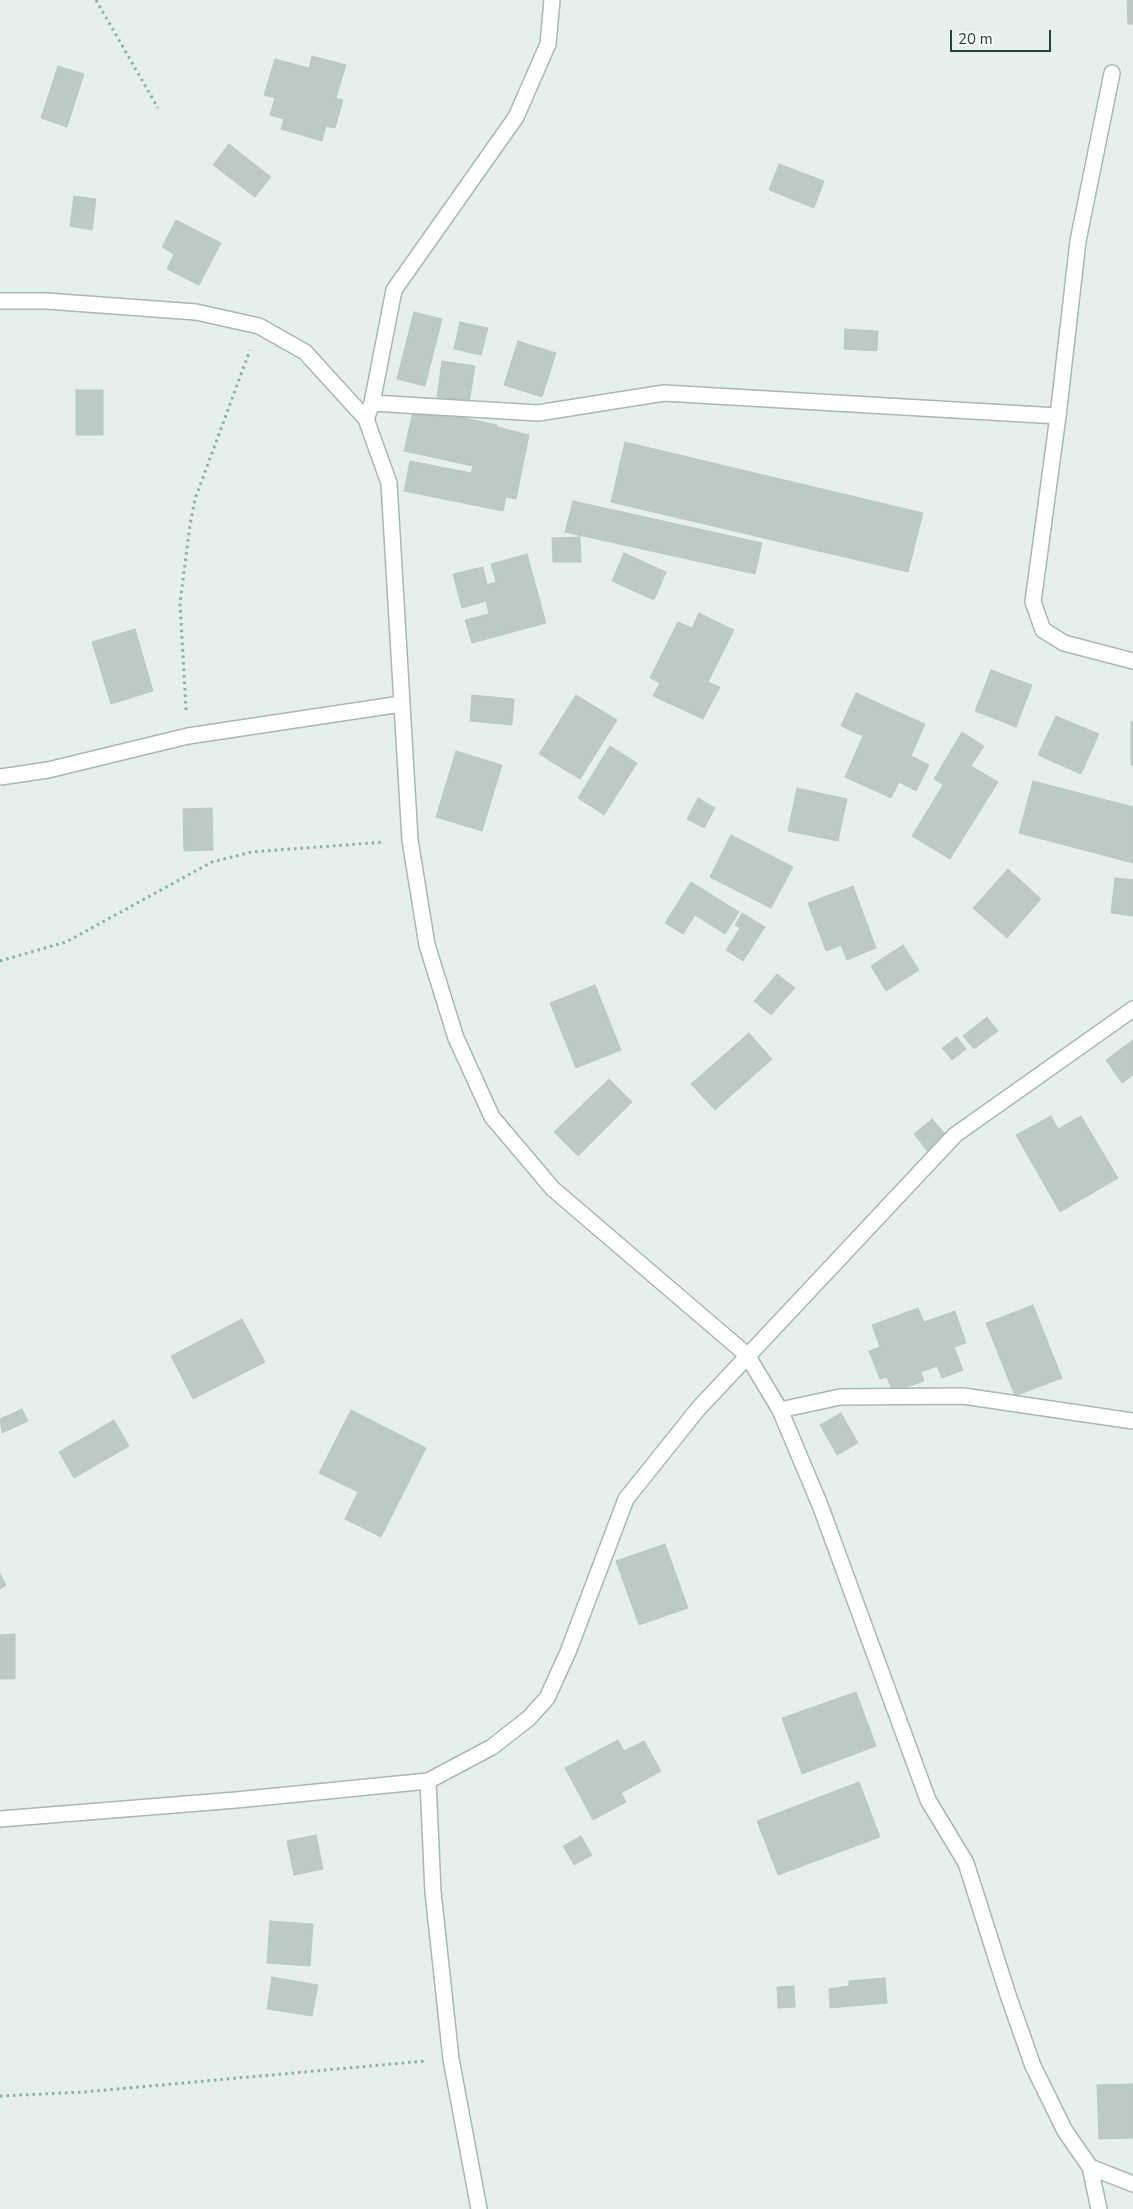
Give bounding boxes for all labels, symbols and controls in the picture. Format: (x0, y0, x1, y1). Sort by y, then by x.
scale bar (953, 20, 1054, 52)
text: 20 m (958, 29, 993, 49)

